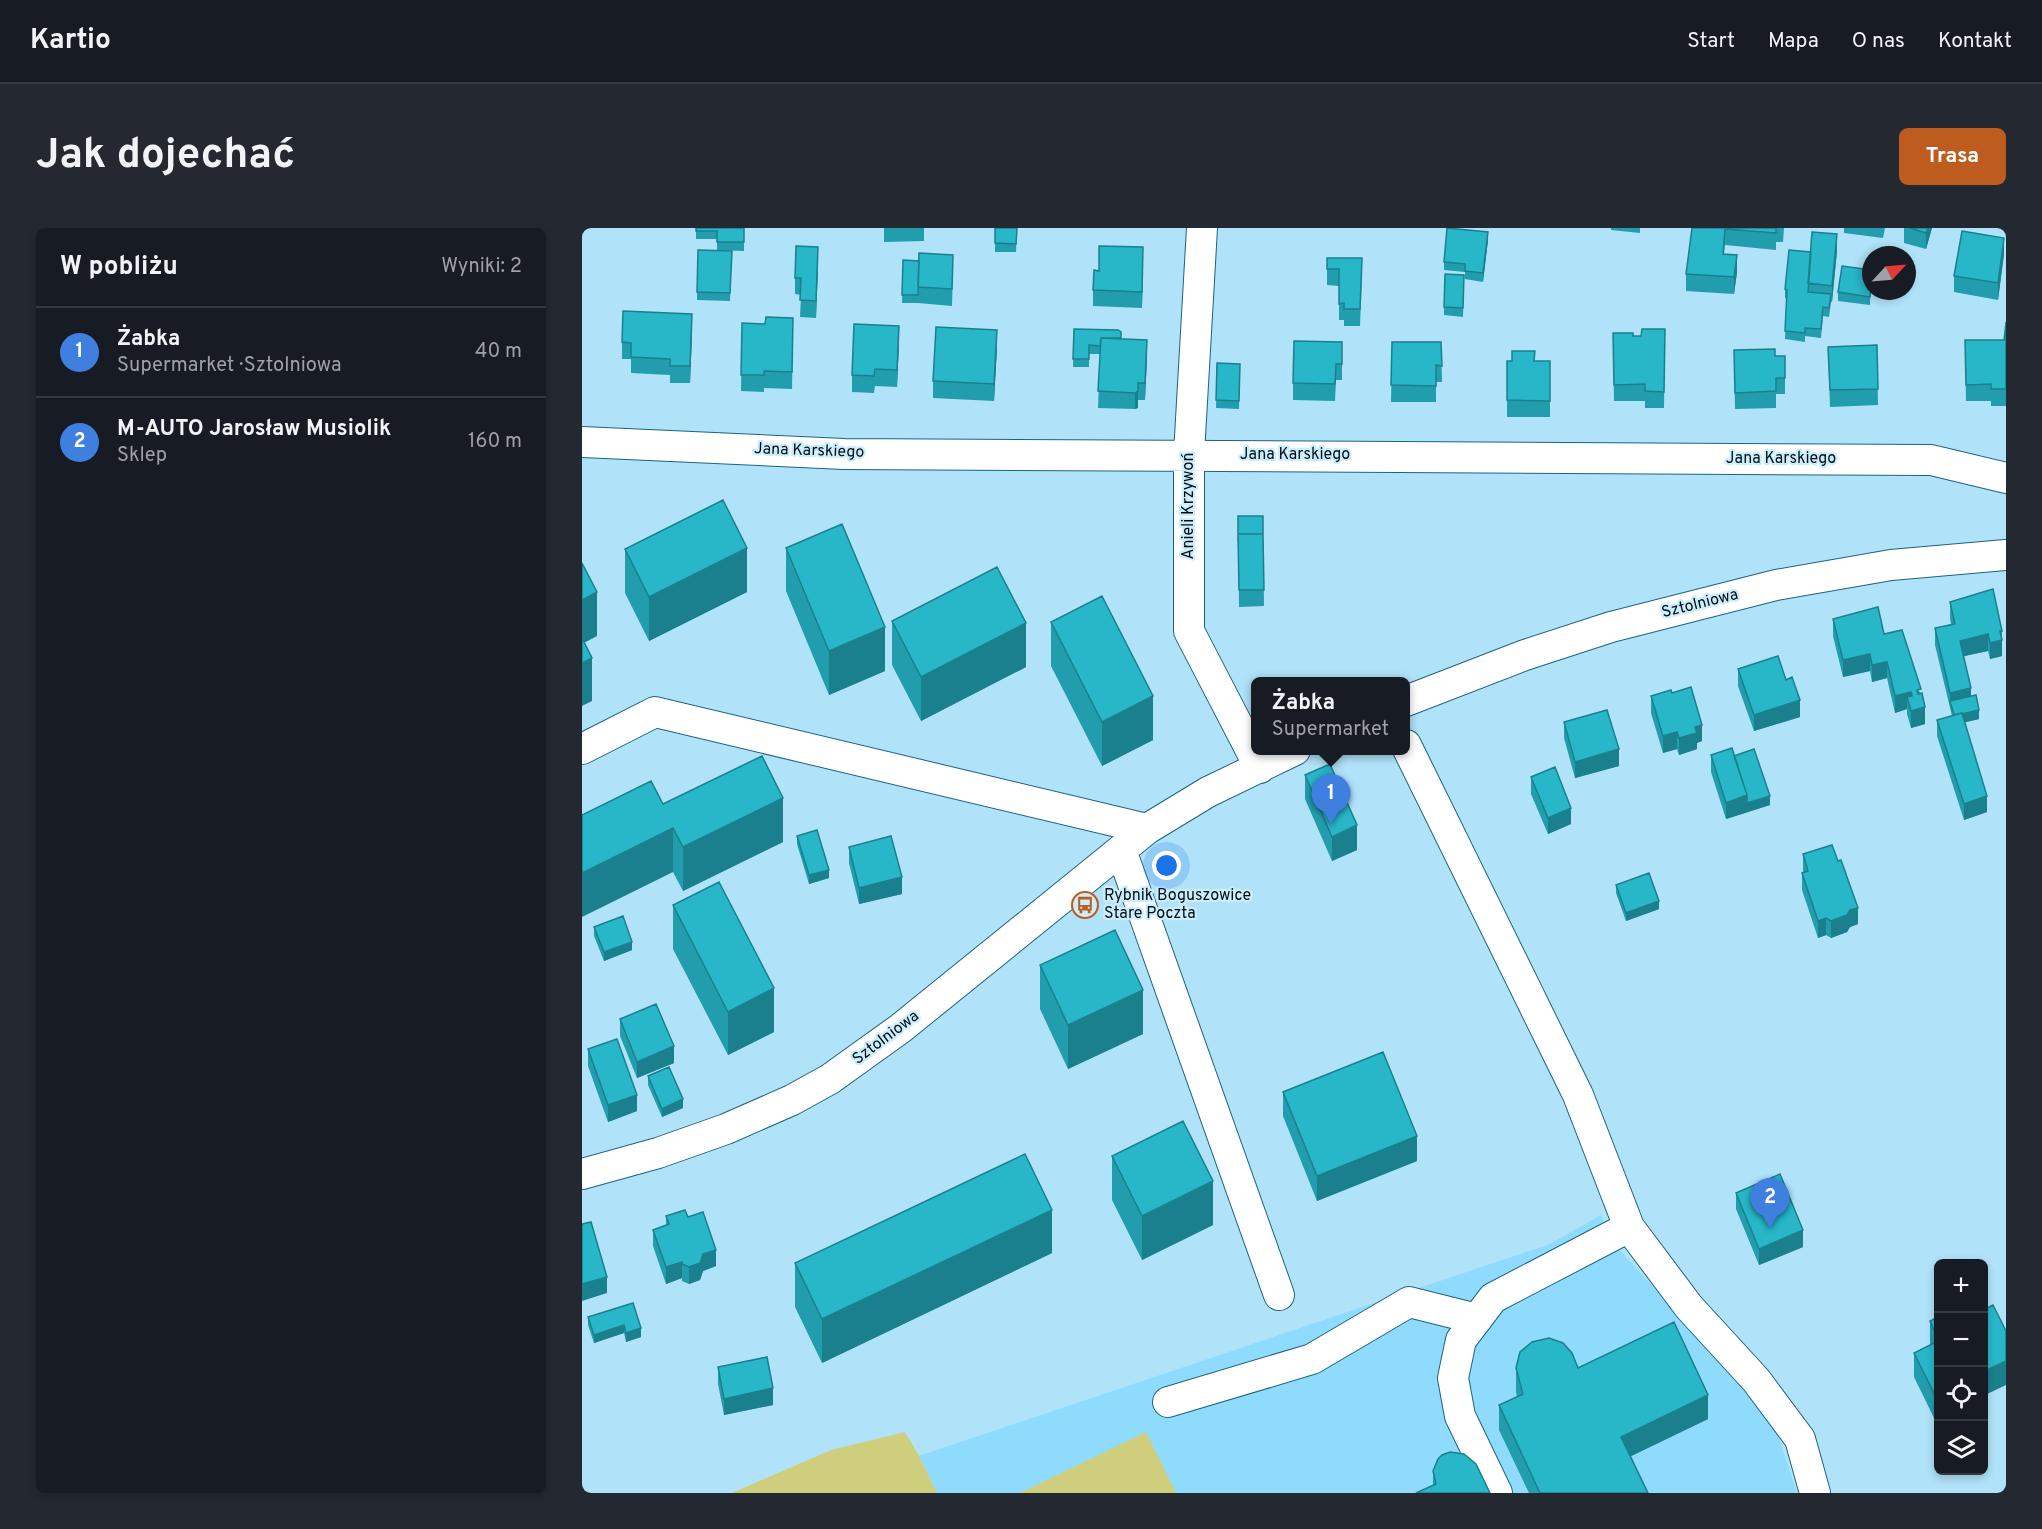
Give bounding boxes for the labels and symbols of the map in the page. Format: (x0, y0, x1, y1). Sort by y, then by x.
north arrow (1862, 246, 1916, 300)
street label: Jana Karskiego (753, 439, 865, 463)
street label: Jana Karskiego (1240, 445, 1350, 465)
street label: Jana Karskiego (1726, 449, 1836, 469)
street label: Anieli Krzywoń (1179, 453, 1199, 559)
street label: Sztolniowa (1660, 585, 1740, 623)
pin: 1 (1312, 774, 1350, 824)
your location (1152, 851, 1181, 880)
place label: Rybnik Boguszowice Stare Poczta (1104, 886, 1251, 924)
bus stop icon: Rybnik Boguszowice Stare Poczta (1070, 890, 1100, 920)
street label: Sztolniowa (849, 1006, 923, 1070)
pin: 2 (1750, 1178, 1790, 1228)

